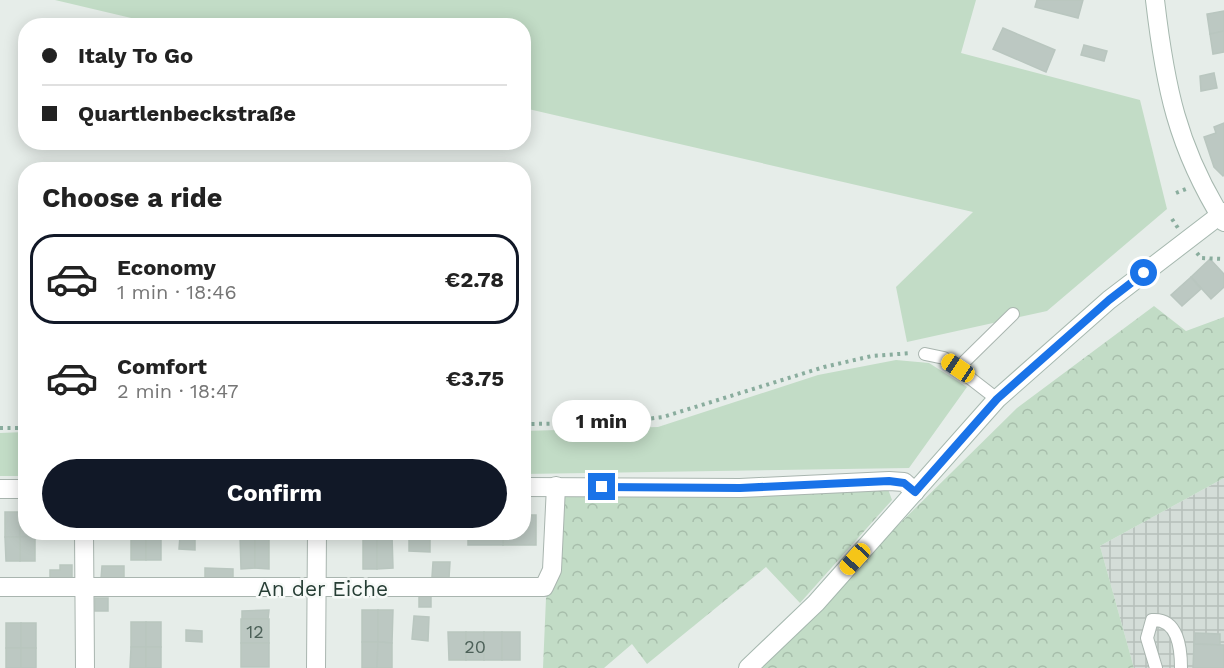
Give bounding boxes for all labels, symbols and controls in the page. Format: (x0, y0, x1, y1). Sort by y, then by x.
text: Italy To Go (78, 43, 193, 68)
text: Quartlenbeckstraße (78, 101, 296, 126)
text: Choose a ride (42, 182, 222, 214)
icon: car (45, 252, 99, 306)
text: Economy (117, 255, 216, 280)
route start (1130, 259, 1157, 286)
text: €2.78 (445, 267, 504, 292)
text: 1 min · 18:46 (117, 280, 237, 304)
car (938, 350, 978, 386)
icon: car (45, 351, 99, 405)
text: Comfort (117, 354, 207, 379)
text: €3.75 (446, 366, 504, 391)
text: 2 min · 18:47 (117, 379, 238, 403)
callout: 1 min (552, 400, 652, 442)
text: 1 min (576, 409, 627, 433)
button: Confirm (42, 459, 507, 528)
route end (588, 473, 615, 500)
car (836, 540, 874, 578)
street label: An der Eiche (258, 576, 388, 601)
house number: 12 (246, 621, 264, 642)
house number: 20 (464, 636, 486, 657)

